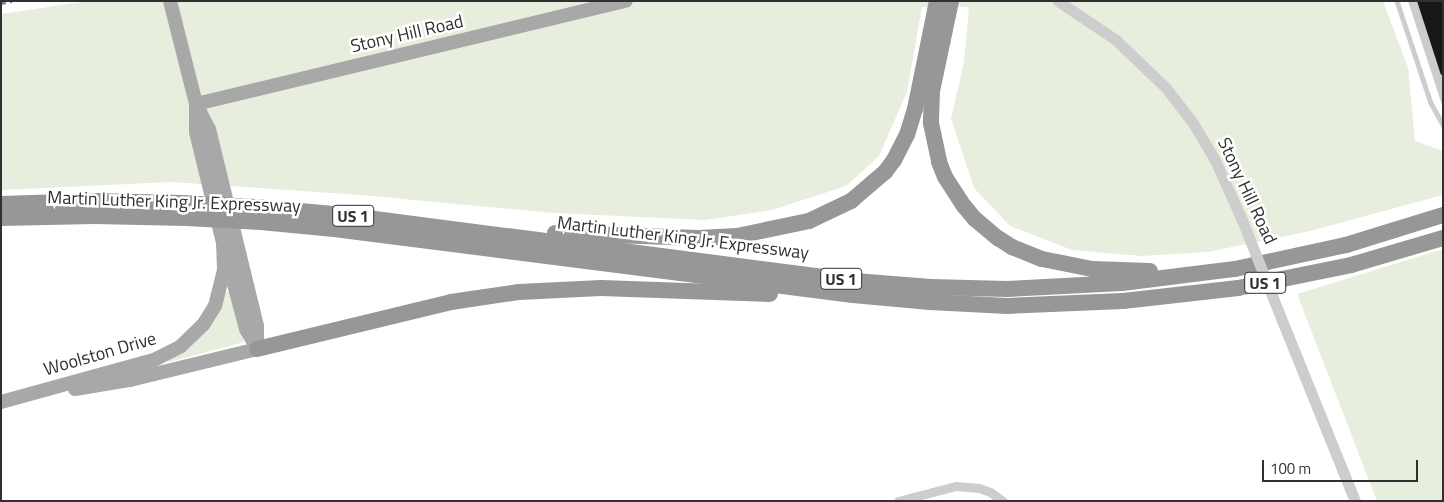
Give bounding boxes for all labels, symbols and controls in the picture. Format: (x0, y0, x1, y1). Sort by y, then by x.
street label: Stony Hill Road (349, 11, 465, 57)
street label: Stony Hill Road (1213, 134, 1281, 248)
street label: Martin Luther King Jr. Expressway (47, 187, 301, 217)
road number: US 1 (332, 202, 374, 230)
street label: Martin Luther King Jr. Expressway (556, 212, 810, 264)
road number: US 1 (820, 266, 862, 292)
road number: US 1 (1244, 270, 1286, 296)
street label: Woolston Drive (41, 328, 159, 380)
scale bar (1264, 450, 1420, 482)
text: 100 m (1270, 457, 1311, 480)

